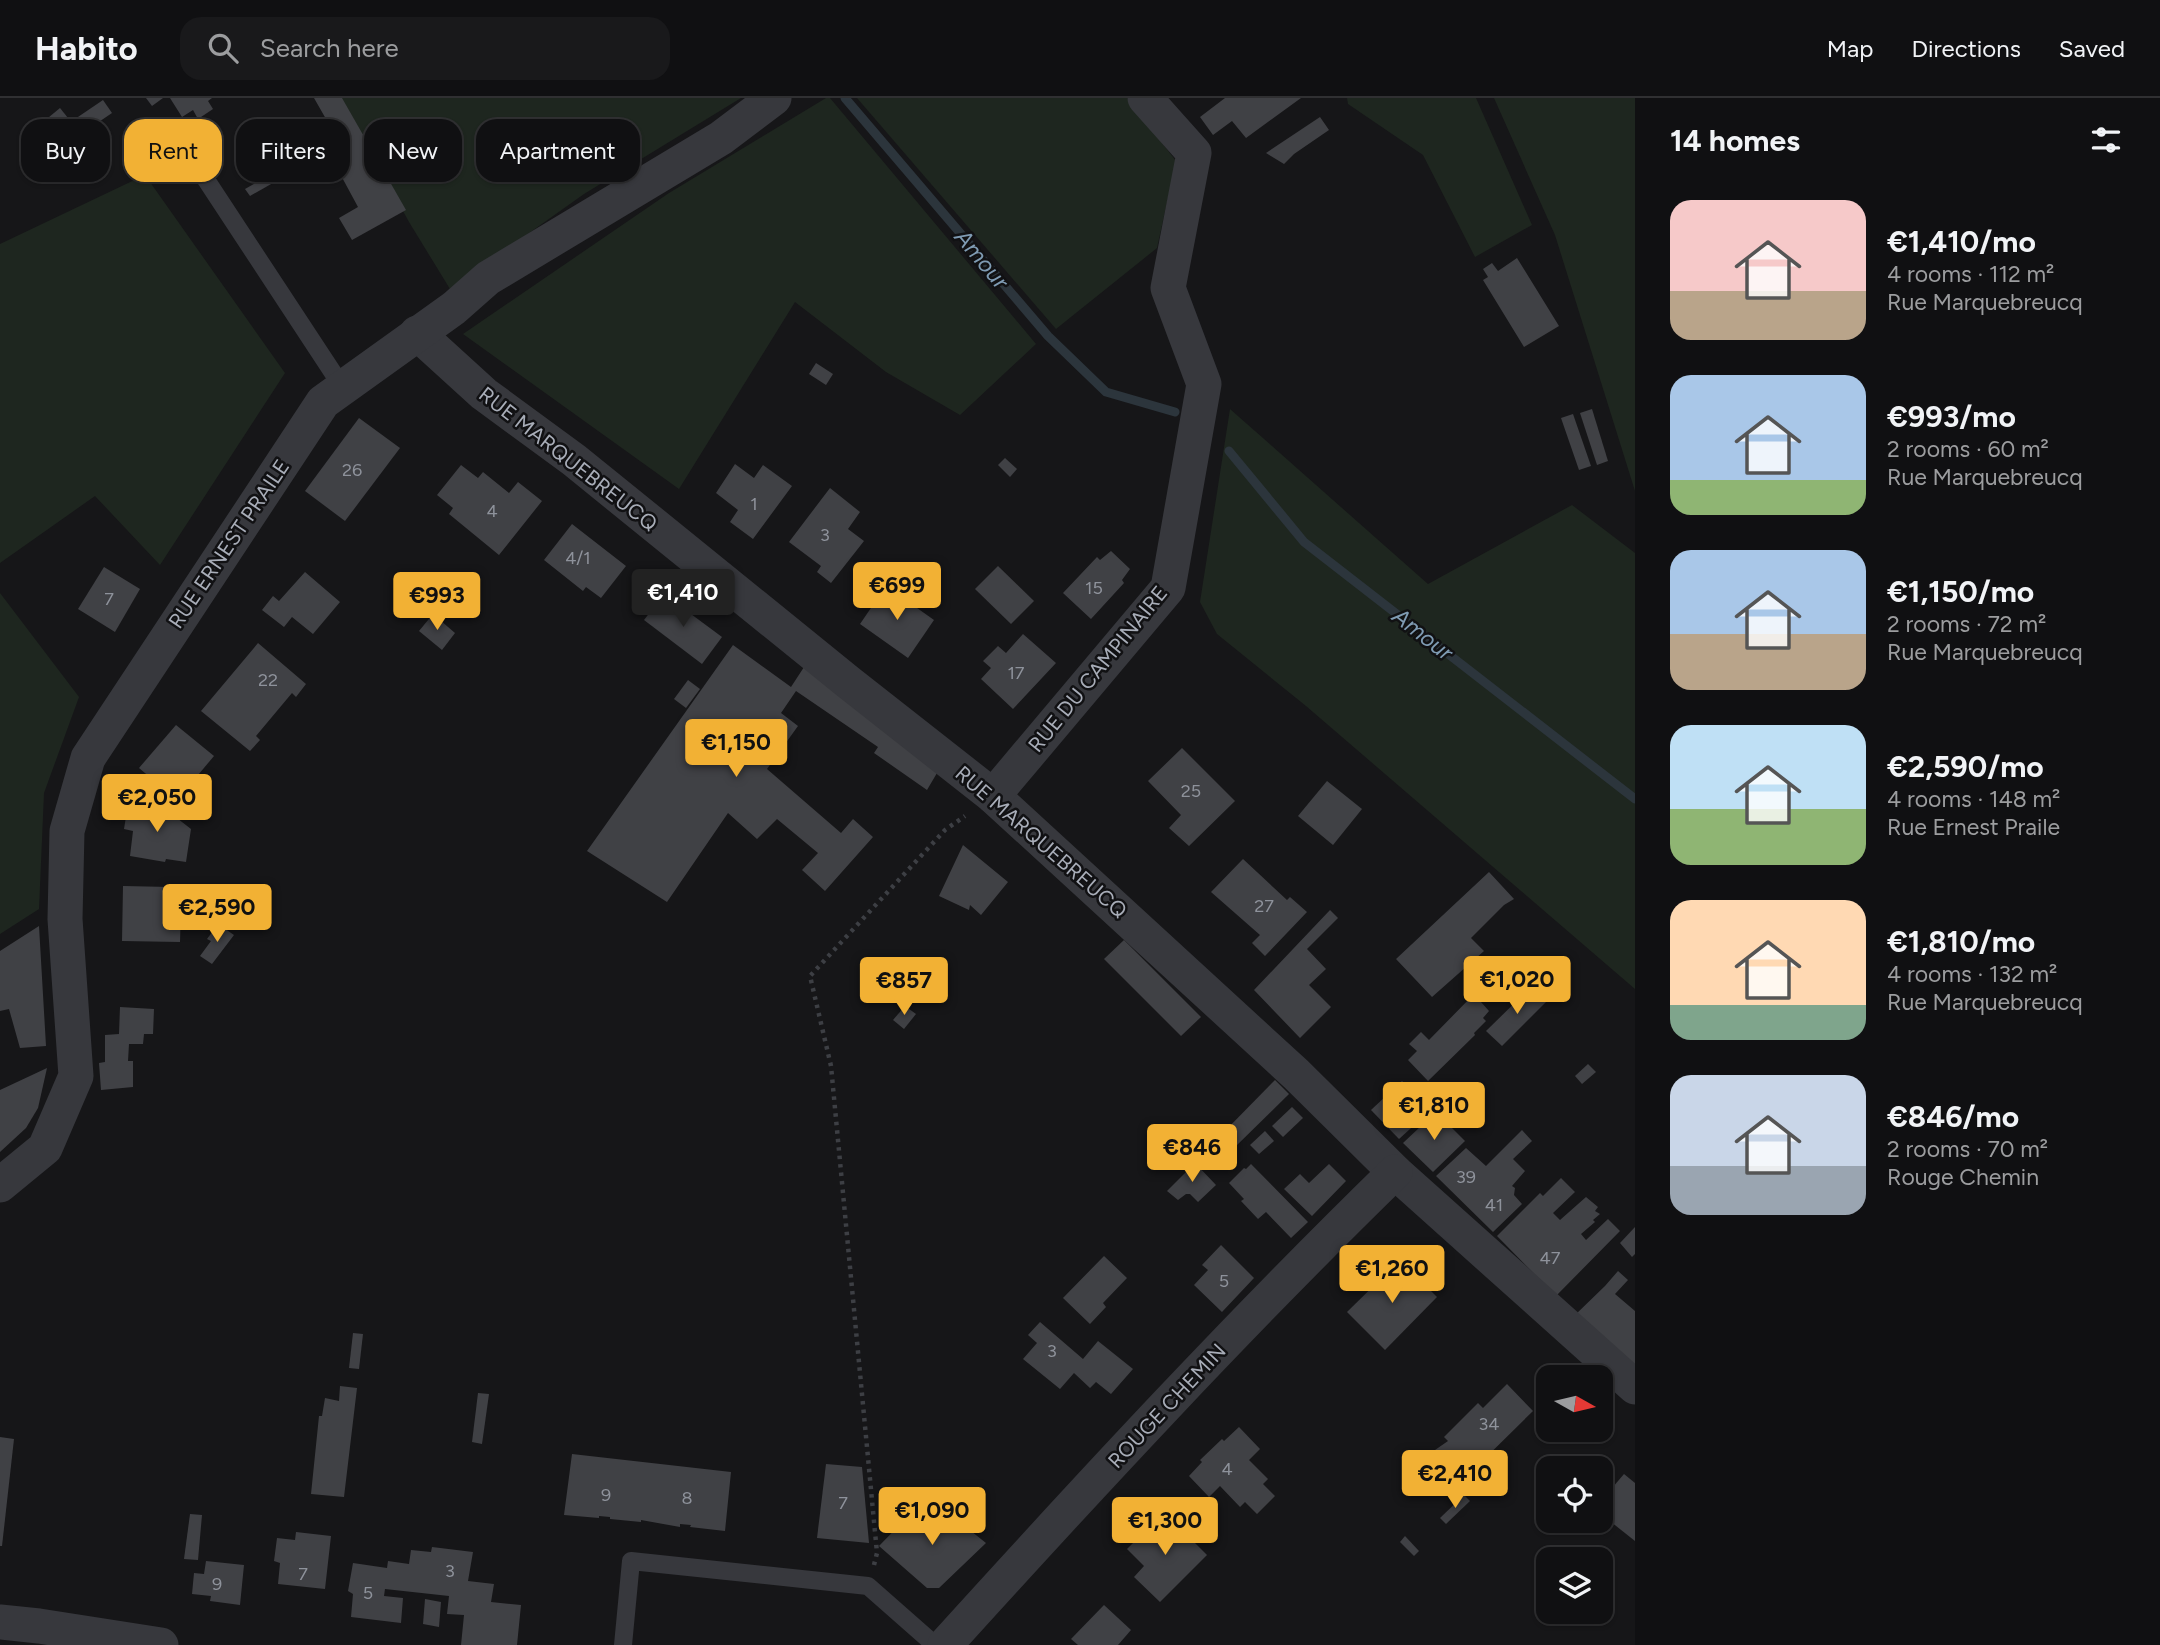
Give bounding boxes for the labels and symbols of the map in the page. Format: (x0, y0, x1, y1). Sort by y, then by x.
water label: Amour (948, 223, 1016, 295)
street label: RUE MARQUEBREUCQ (474, 381, 662, 536)
street label: RUE ERNEST PRAILE (163, 455, 294, 633)
house number: 26 (342, 459, 362, 481)
house number: 1 (750, 493, 758, 515)
house number: 4 (486, 500, 498, 522)
house number: 3 (820, 524, 830, 546)
house number: 4/1 (565, 547, 591, 569)
pin: €699 (856, 562, 938, 622)
pin: €1,410 (626, 570, 740, 629)
pin: €993 (396, 573, 478, 632)
house number: 15 (1085, 577, 1103, 599)
street label: RUE DU CAMPINAIRE (1023, 580, 1172, 757)
house number: 7 (104, 588, 114, 610)
water label: Amour (1386, 601, 1460, 667)
house number: 17 (1007, 662, 1025, 684)
house number: 22 (258, 669, 278, 691)
pin: €1,150 (679, 720, 793, 779)
street label: RUE MARQUEBREUCQ (950, 760, 1132, 923)
pin: €2,050 (100, 774, 214, 834)
house number: 25 (1181, 780, 1201, 802)
pin: €2,590 (160, 884, 274, 944)
house number: 27 (1254, 895, 1274, 917)
pin: €1,020 (1460, 956, 1574, 1016)
pin: €857 (863, 958, 945, 1017)
pin: €1,810 (1377, 1082, 1491, 1142)
pin: €846 (1151, 1124, 1233, 1184)
house number: 39 (1456, 1166, 1476, 1188)
house number: 41 (1485, 1194, 1503, 1216)
pin: €1,260 (1335, 1246, 1449, 1305)
house number: 47 (1540, 1247, 1561, 1269)
house number: 5 (1219, 1270, 1229, 1292)
street label: ROUGE CHEMIN (1103, 1338, 1231, 1473)
house number: 3 (1047, 1340, 1057, 1362)
north arrow (1536, 1365, 1614, 1442)
house number: 34 (1479, 1413, 1499, 1435)
pin: €2,410 (1398, 1450, 1512, 1510)
house number: 4 (1221, 1458, 1233, 1480)
house number: 9 (601, 1484, 611, 1506)
house number: 8 (681, 1487, 693, 1509)
pin: €1,090 (875, 1488, 989, 1547)
house number: 7 (838, 1492, 848, 1514)
pin: €1,300 (1108, 1498, 1222, 1557)
house number: 3 (445, 1560, 455, 1582)
house number: 7 (298, 1563, 308, 1585)
house number: 9 (212, 1573, 222, 1595)
house number: 5 (363, 1582, 373, 1604)

